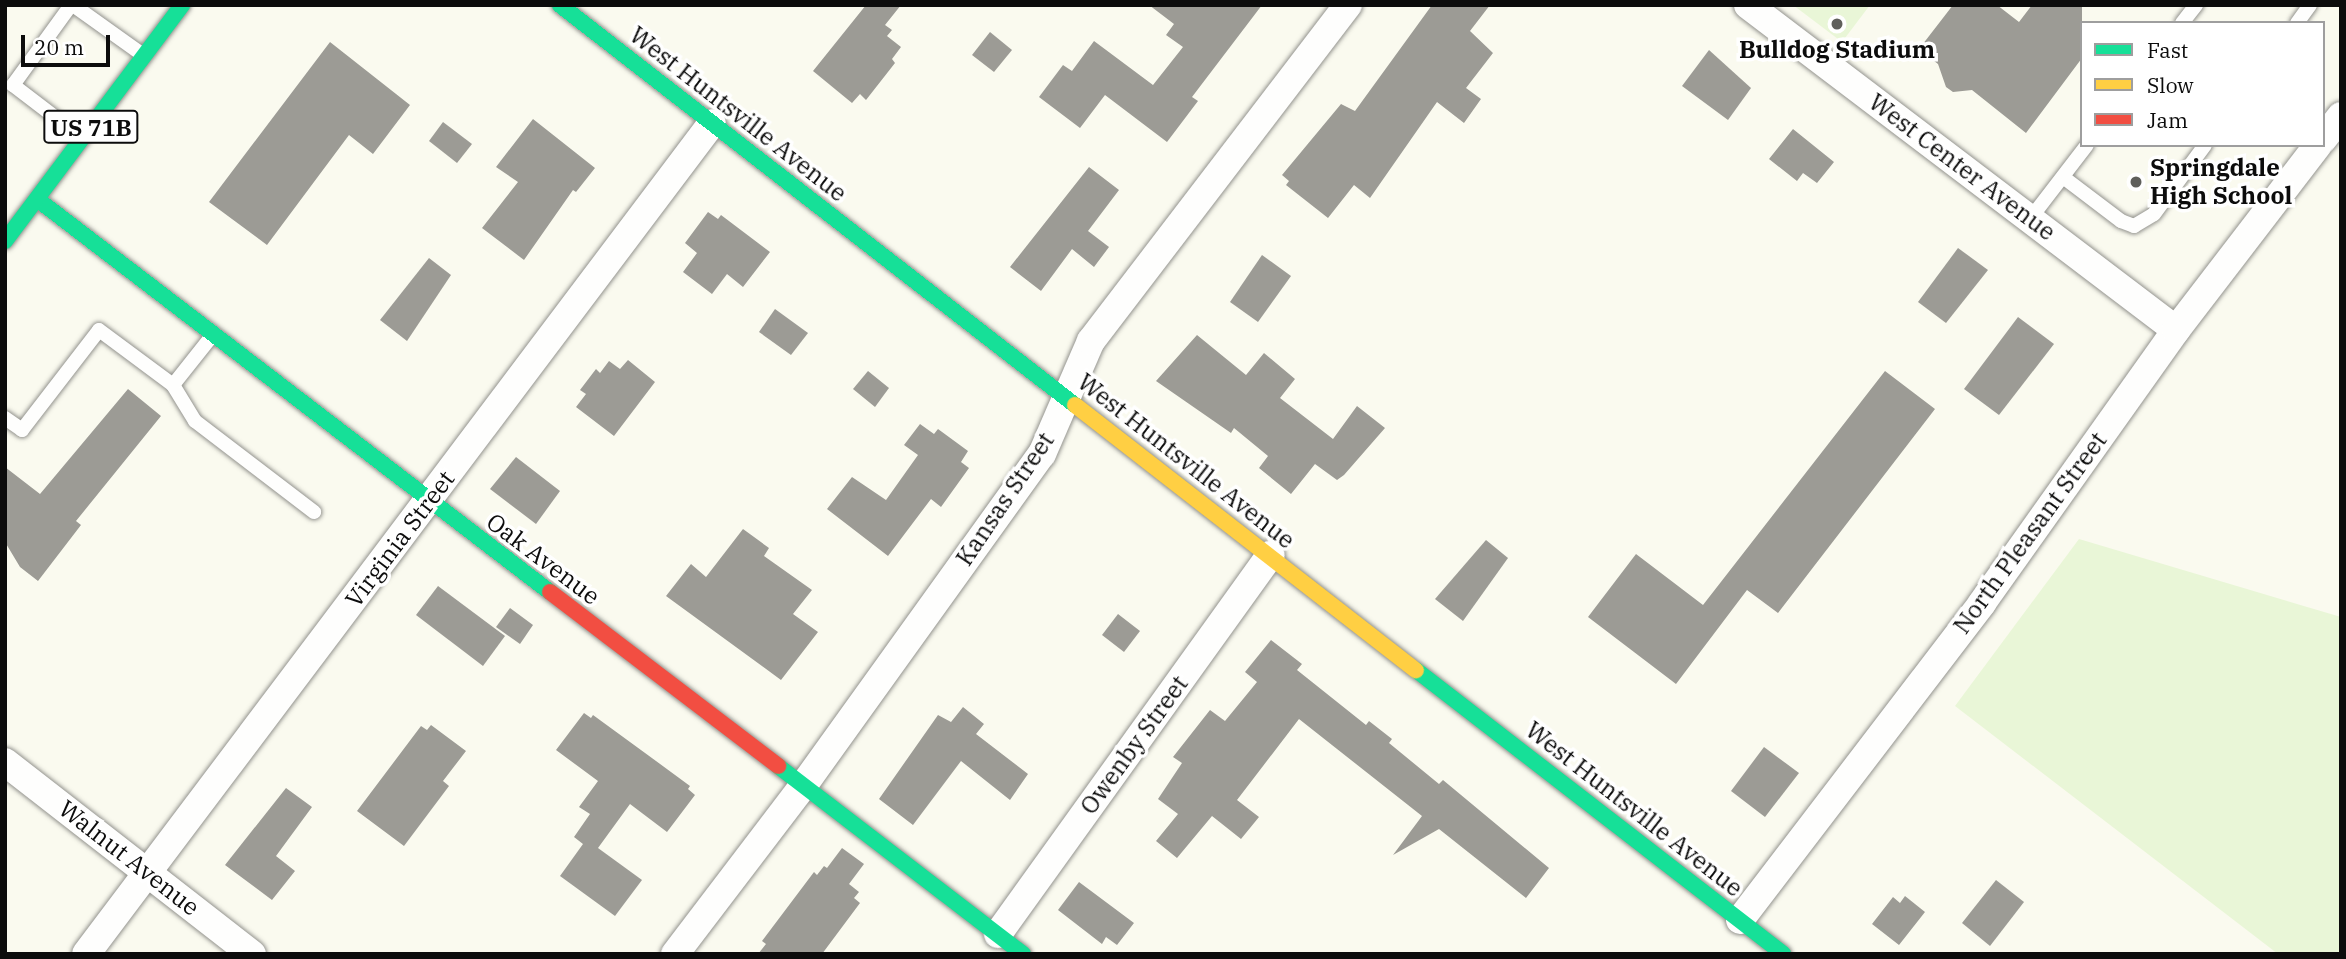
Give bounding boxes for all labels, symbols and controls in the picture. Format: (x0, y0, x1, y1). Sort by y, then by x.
marker: Bulldog Stadium (1829, 16, 1845, 32)
street label: West Huntsville Avenue (624, 20, 852, 208)
scale bar (24, 21, 114, 65)
legend (2080, 21, 2325, 147)
text: 20 m (34, 33, 84, 61)
place label: Bulldog Stadium (1739, 36, 1935, 64)
text: Fast (2147, 36, 2188, 64)
text: Slow (2147, 71, 2194, 99)
street label: West Center Avenue (1863, 87, 2061, 247)
text: Jam (2147, 106, 2188, 134)
road number: US 71B (42, 108, 140, 146)
place label: Springdale High School (2150, 154, 2292, 210)
marker: Springdale High School (2128, 174, 2144, 190)
street label: West Huntsville Avenue (1072, 367, 1300, 555)
street label: Kansas Street (950, 427, 1060, 571)
street label: North Pleasant Street (1947, 427, 2113, 639)
street label: Virginia Street (339, 465, 461, 613)
street label: Oak Avenue (481, 507, 605, 611)
street label: Owenby Street (1074, 670, 1194, 820)
street label: West Huntsville Avenue (1520, 715, 1748, 903)
street label: Walnut Avenue (53, 794, 205, 922)

